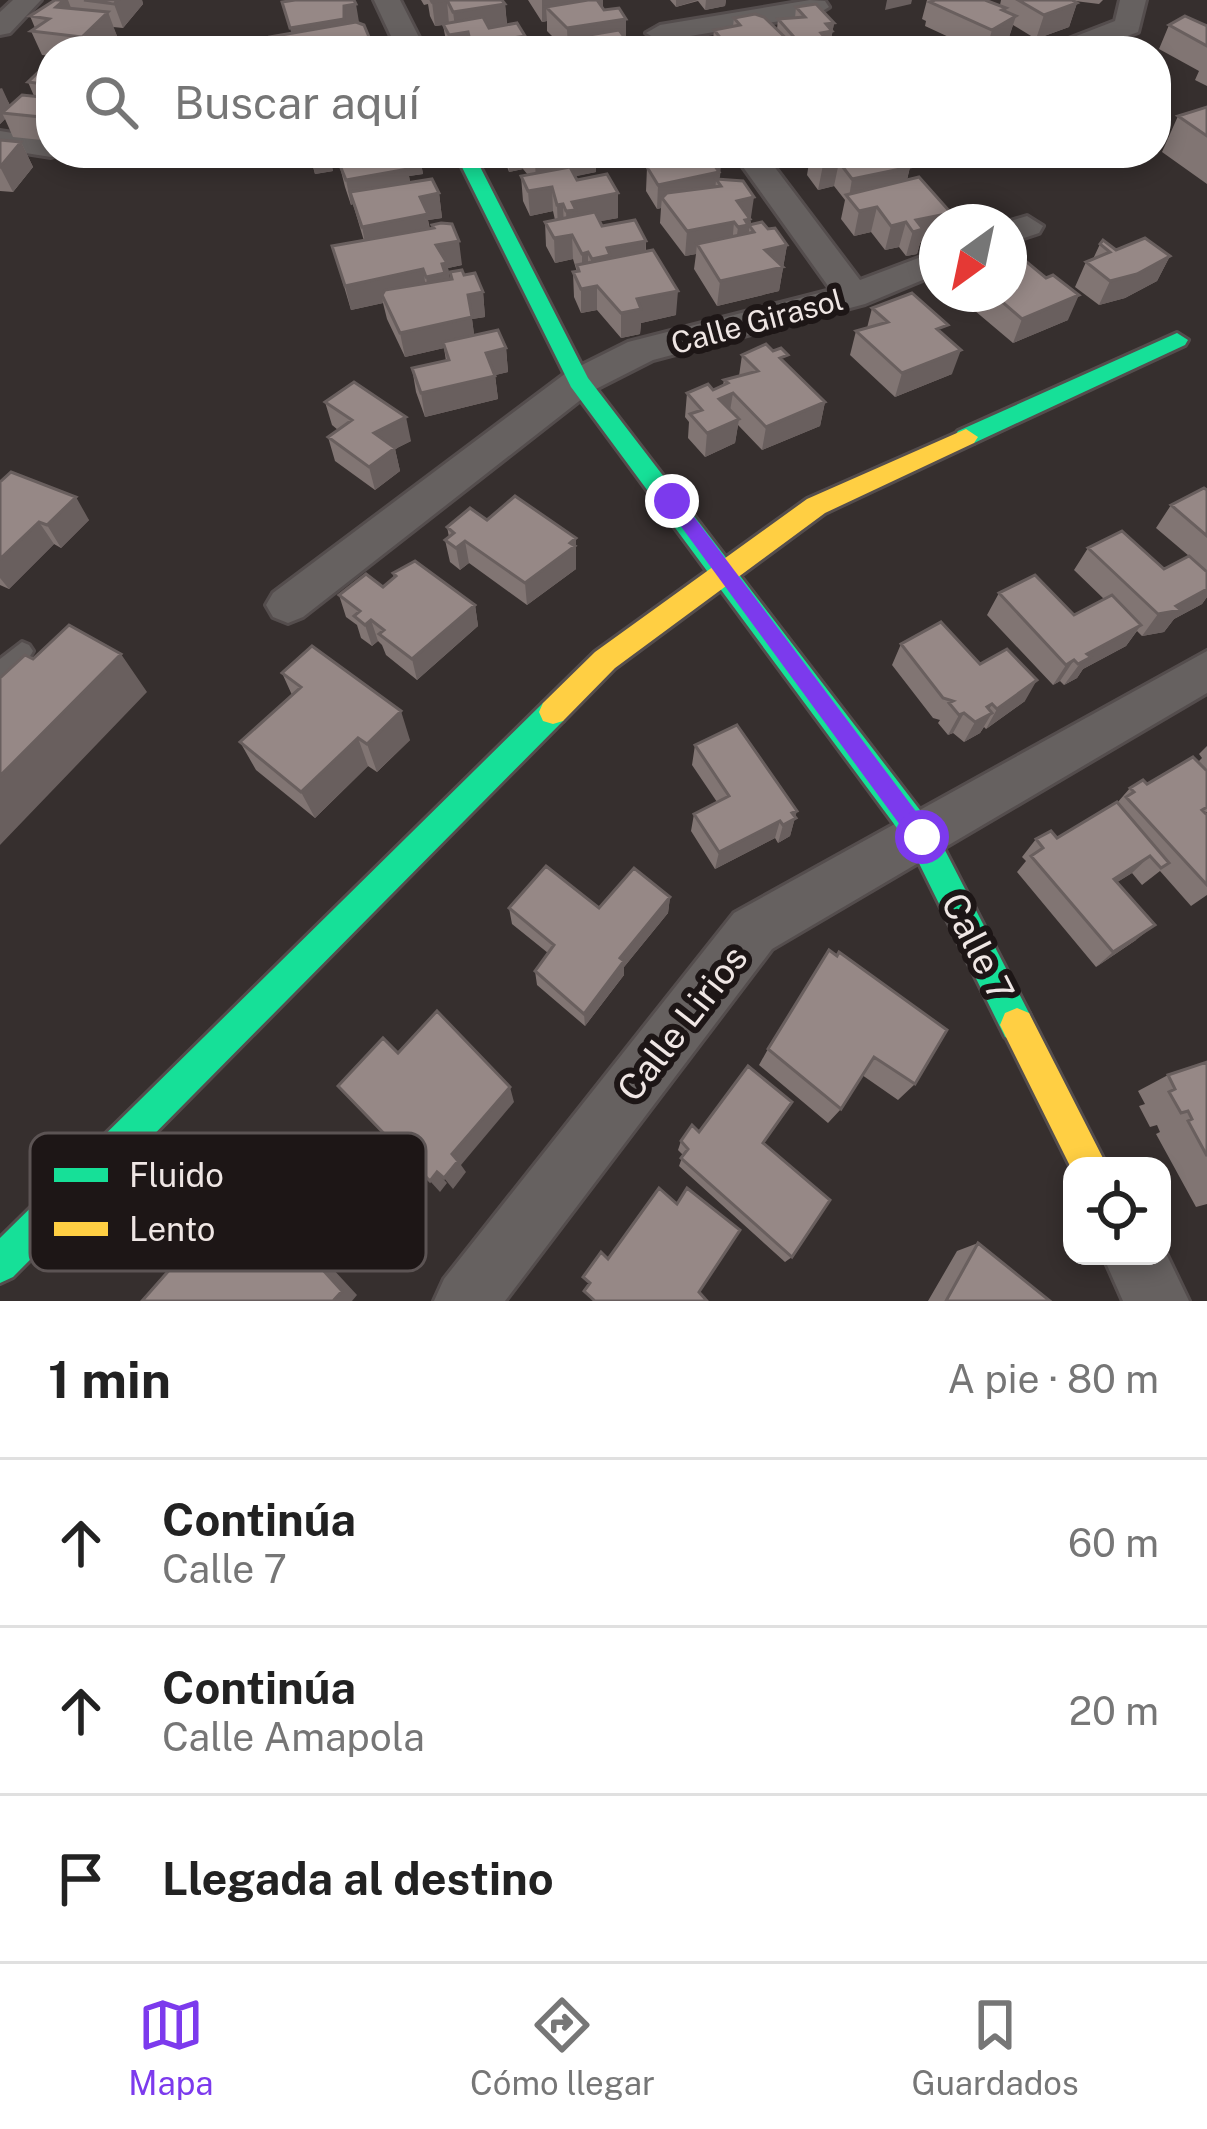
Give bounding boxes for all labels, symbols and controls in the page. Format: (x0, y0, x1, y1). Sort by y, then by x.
search box (36, 36, 1171, 168)
icon: search (78, 69, 144, 135)
text: Buscar aquí (174, 76, 420, 129)
north arrow (919, 204, 1027, 312)
street label: Calle Girasol (667, 281, 847, 361)
route end (645, 474, 699, 528)
route start (895, 810, 949, 864)
street label: Calle 7 (933, 886, 1023, 1008)
street label: Calle Lirios (608, 937, 756, 1109)
legend (30, 1133, 426, 1271)
text: Fluido (129, 1156, 224, 1194)
map controls (1063, 1157, 1171, 1265)
button: locate (1063, 1157, 1171, 1265)
text: Lento (129, 1210, 216, 1248)
text: 1 min (48, 1350, 171, 1409)
text: A pie · 80 m (947, 1356, 1159, 1402)
text: Continúa (162, 1493, 356, 1546)
icon: ahead (48, 1510, 114, 1576)
text: 60 m (1068, 1520, 1159, 1566)
text: Calle 7 (162, 1546, 287, 1592)
text: Continúa (162, 1661, 356, 1714)
icon: ahead (48, 1678, 114, 1744)
text: 20 m (1069, 1688, 1159, 1734)
text: Calle Amapola (162, 1714, 425, 1760)
icon: arrive (48, 1846, 114, 1912)
text: Llegada al destino (162, 1852, 554, 1905)
tab: Mapa (128, 1992, 213, 2102)
tab: Cómo llegar (470, 1992, 655, 2102)
tab: Guardados (912, 1992, 1079, 2102)

